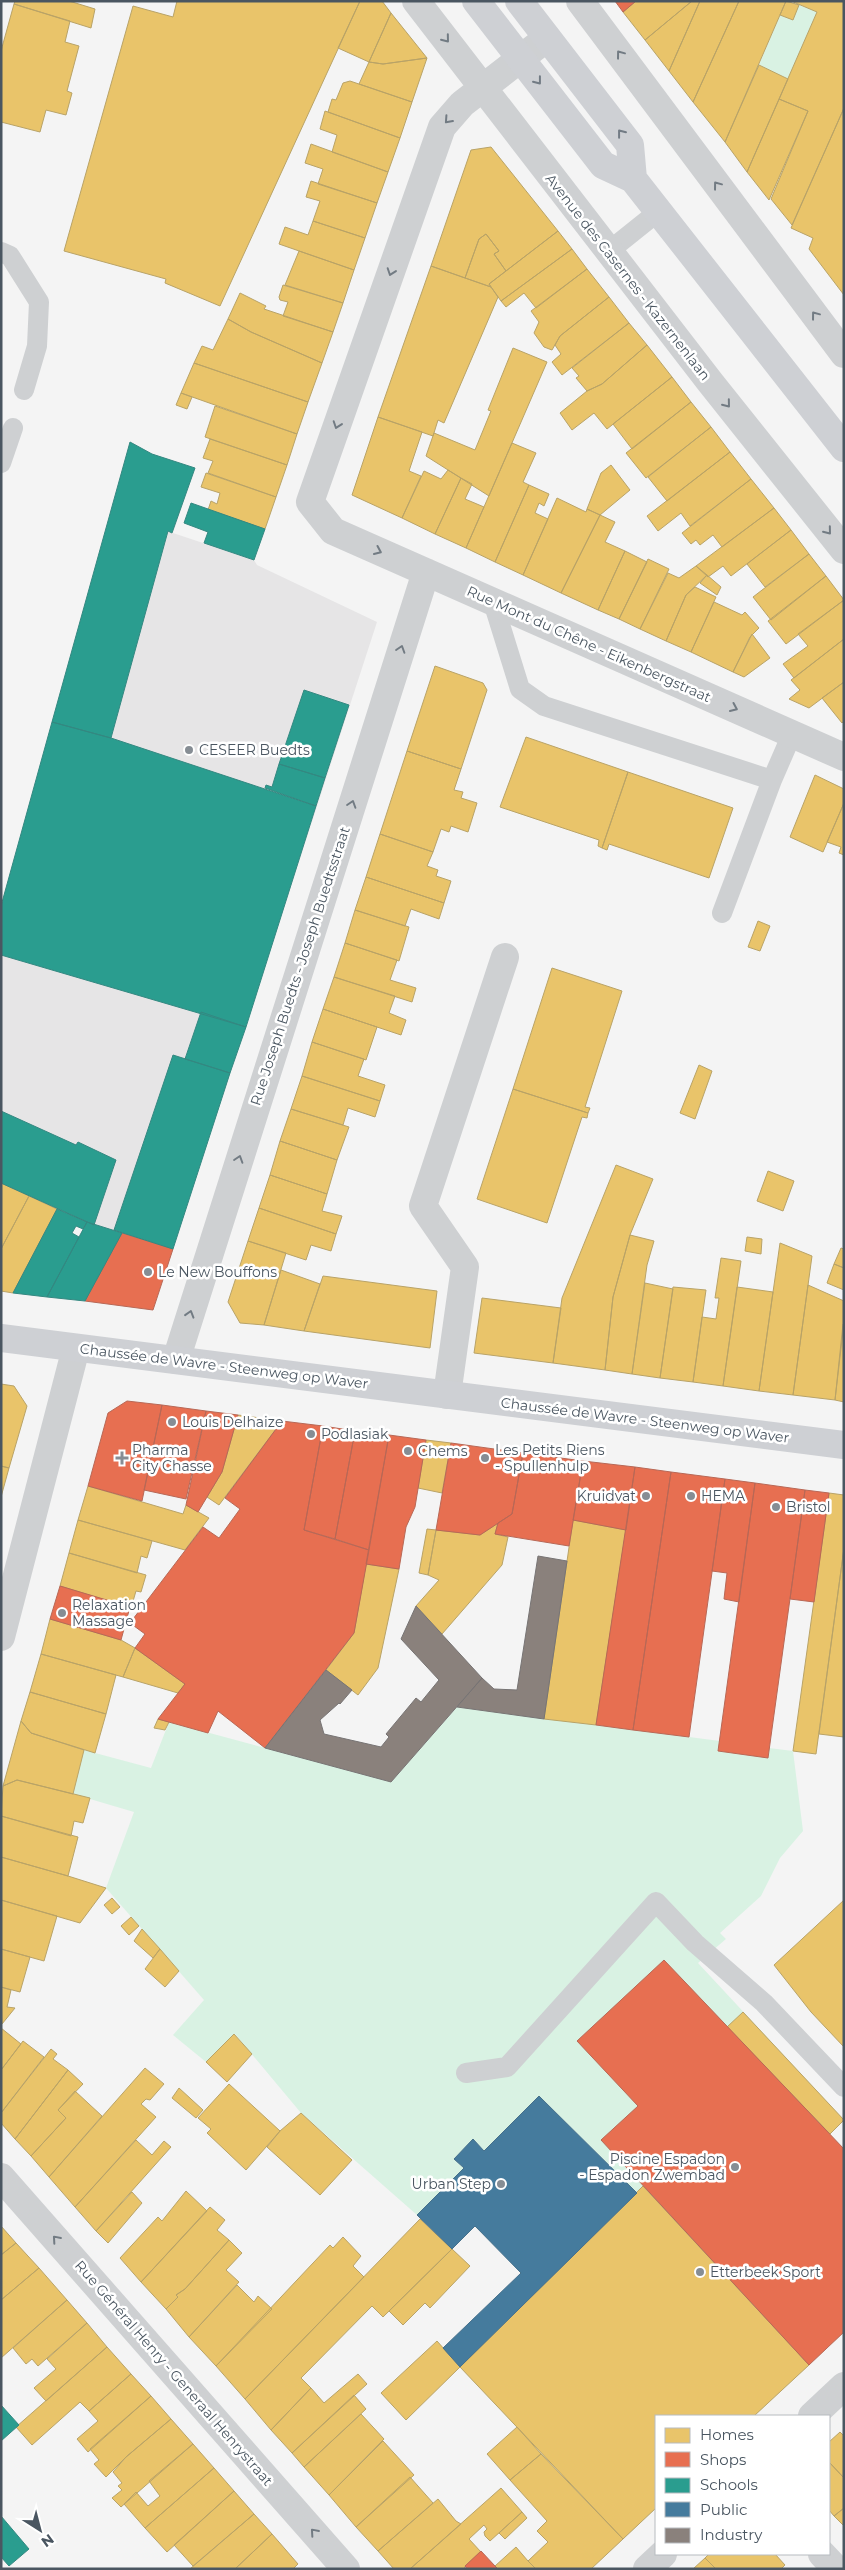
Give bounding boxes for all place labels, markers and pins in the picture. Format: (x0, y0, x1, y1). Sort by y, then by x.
place label: CESEER Buedts (199, 741, 310, 759)
marker: CESEER Buedts (183, 744, 195, 756)
place label: Le New Bouffons (158, 1263, 277, 1281)
marker: Le New Bouffons (142, 1266, 154, 1278)
place label: Louis Delhaize (182, 1413, 283, 1431)
marker: Louis Delhaize (166, 1416, 178, 1428)
place label: Podlasiak (321, 1425, 389, 1443)
marker: Podlasiak (305, 1428, 317, 1440)
place label: Pharma City Chasse (132, 1441, 212, 1475)
place label: Les Petits Riens - Spullenhulp (495, 1441, 605, 1475)
place label: Chems (418, 1442, 468, 1460)
marker: Chems (402, 1445, 414, 1457)
marker: Pharma City Chasse (116, 1452, 128, 1464)
marker: Les Petits Riens - Spullenhulp (479, 1452, 491, 1464)
place label: Kruidvat (577, 1487, 636, 1505)
place label: HEMA (701, 1487, 746, 1505)
marker: Kruidvat (640, 1490, 652, 1502)
marker: HEMA (685, 1490, 697, 1502)
place label: Bristol (786, 1498, 831, 1516)
marker: Bristol (770, 1501, 782, 1513)
place label: Relaxation Massage (72, 1596, 146, 1630)
marker: Relaxation Massage (56, 1607, 68, 1619)
place label: Piscine Espadon - Espadon Zwembad (579, 2150, 725, 2184)
marker: Piscine Espadon - Espadon Zwembad (729, 2161, 741, 2173)
place label: Urban Step (412, 2175, 491, 2193)
marker: Urban Step (495, 2178, 507, 2190)
place label: Etterbeek Sport (710, 2263, 821, 2281)
marker: Etterbeek Sport (694, 2266, 706, 2278)

